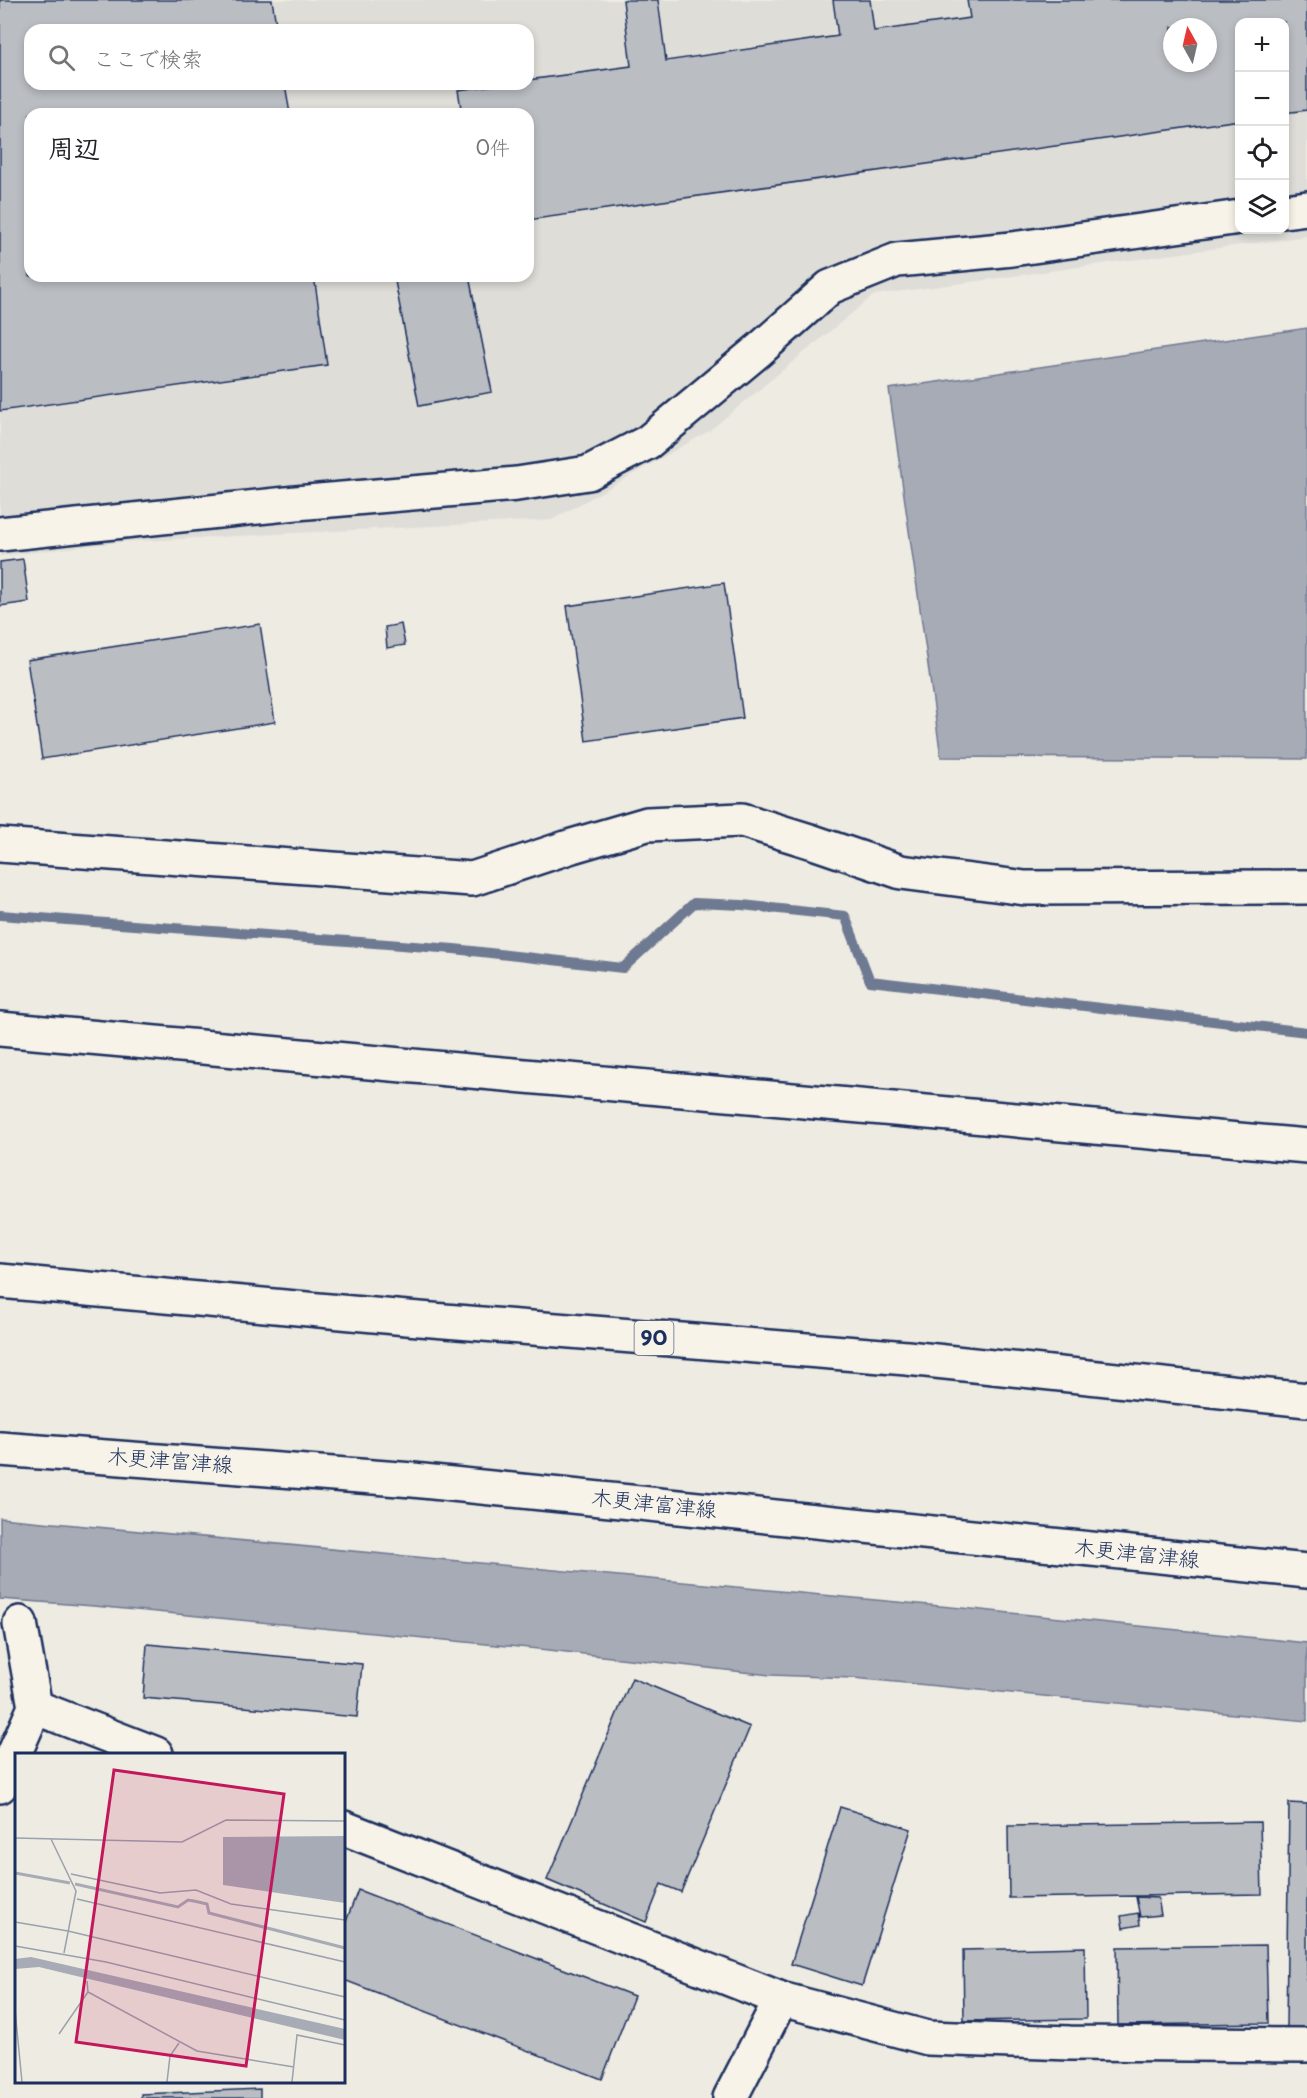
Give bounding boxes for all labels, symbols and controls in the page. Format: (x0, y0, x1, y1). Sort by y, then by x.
north arrow (1163, 18, 1217, 72)
map controls (1235, 18, 1289, 234)
button: + (1235, 18, 1289, 72)
search box (24, 24, 534, 90)
icon: search (45, 41, 78, 74)
text: ここで検索 (93, 41, 203, 74)
button: − (1235, 72, 1289, 126)
button: locate (1235, 126, 1289, 180)
text: 周辺 (48, 128, 100, 167)
text: 0件 (475, 132, 510, 162)
button: layers (1235, 180, 1289, 234)
road number: 90 (634, 1321, 674, 1355)
street label: 木更津富津線 (106, 1439, 234, 1479)
street label: 木更津富津線 (590, 1480, 719, 1525)
street label: 木更津富津線 (1073, 1530, 1202, 1575)
inset map (15, 1753, 345, 2083)

